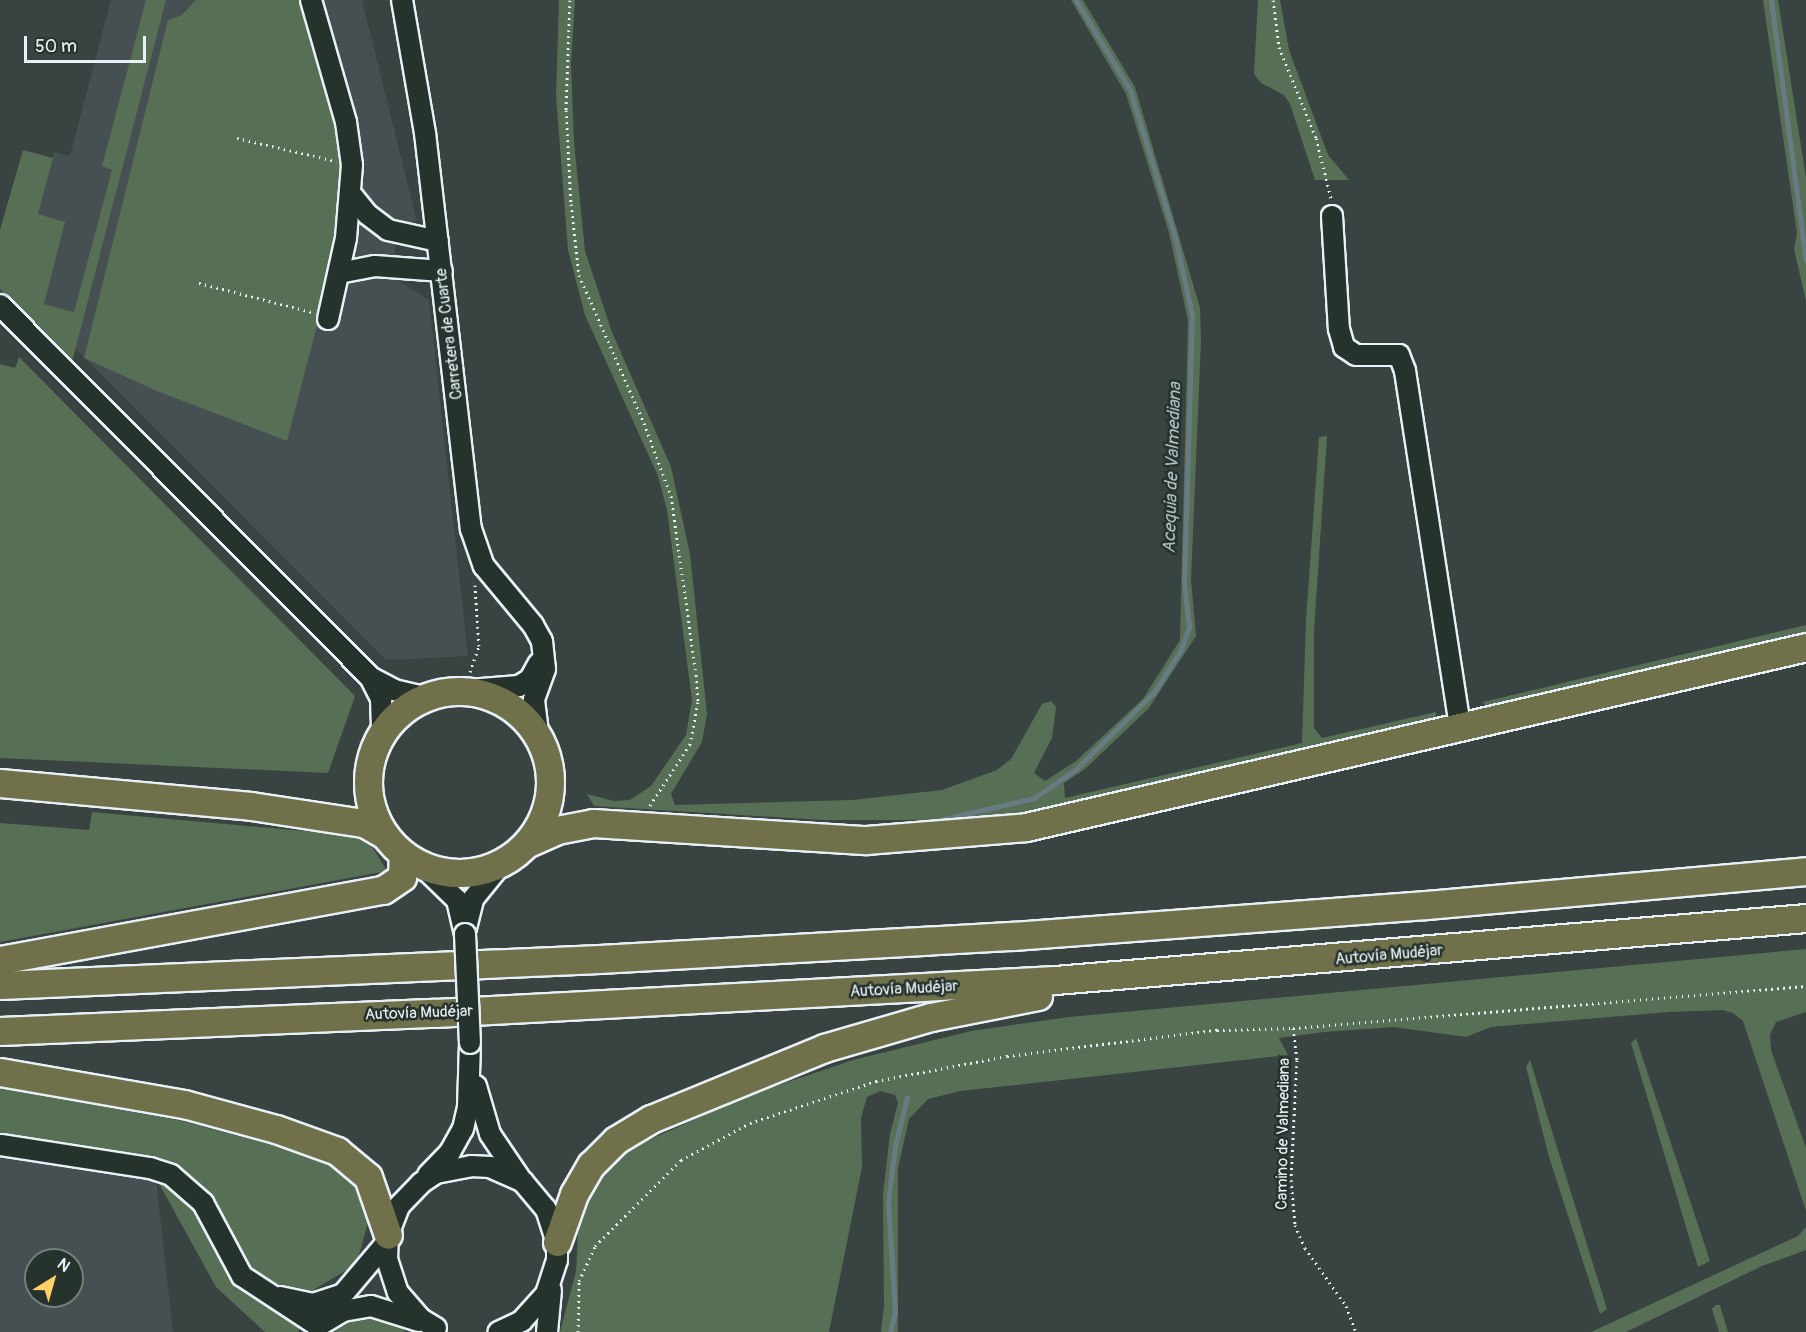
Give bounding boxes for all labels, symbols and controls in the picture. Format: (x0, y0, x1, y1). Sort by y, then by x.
scale bar (27, 24, 148, 62)
text: 50 m (35, 35, 77, 58)
street label: Carretera de Cuarte (431, 267, 467, 401)
water label: Acequia de Valmediana (1159, 382, 1187, 554)
street label: Autovía Mudéjar (1334, 941, 1444, 969)
street label: Autovía Mudéjar (849, 977, 959, 1001)
street label: Autovía Mudéjar (365, 1002, 473, 1024)
street label: Camino de Valmediana (1272, 1058, 1294, 1210)
north arrow (24, 1248, 84, 1308)
text: N (53, 1254, 74, 1276)

